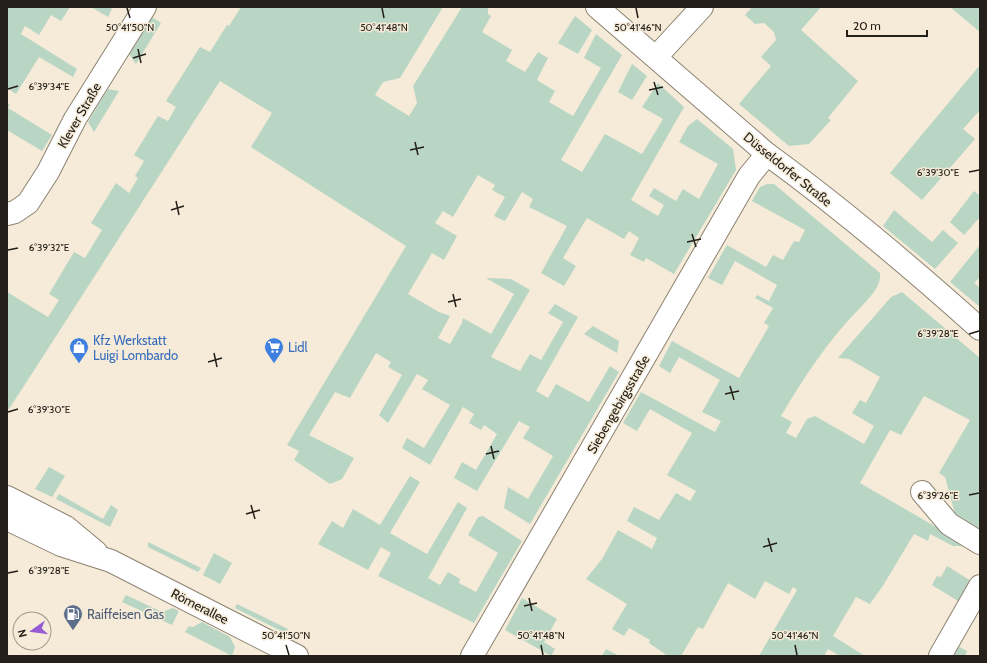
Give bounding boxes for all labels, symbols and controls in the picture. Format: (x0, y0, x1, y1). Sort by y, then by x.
scale bar (847, 12, 927, 38)
text: 20 m (853, 18, 881, 33)
text: 50°41'50"N (106, 21, 154, 34)
text: 50°41'48"N (360, 21, 408, 34)
text: 50°41'46"N (614, 21, 662, 34)
street label: Klever Straße (54, 79, 104, 151)
text: 6°39'34"E (28, 80, 70, 93)
street label: Düsseldorfer Straße (741, 128, 836, 210)
text: 6°39'30"E (917, 166, 960, 179)
text: 6°39'32"E (29, 241, 70, 254)
text: 6°39'28"E (917, 327, 959, 340)
place label: Kfz Werkstatt Luigi Lombardo (93, 332, 178, 363)
shop icon: Kfz Werkstatt Luigi Lombardo (68, 336, 90, 364)
supermarket icon: Lidl (263, 336, 285, 364)
place label: Lidl (288, 339, 308, 355)
street label: Siebengebirgsstraße (583, 352, 653, 456)
text: 6°39'30"E (28, 403, 71, 416)
text: 6°39'26"E (918, 489, 959, 502)
text: 6°39'28"E (28, 564, 70, 577)
street label: Römerallee (169, 585, 232, 627)
fuel station icon: Raiffeisen Gas (62, 603, 84, 631)
place label: Raiffeisen Gas (87, 606, 165, 622)
north arrow (12, 611, 52, 651)
text: N (15, 628, 30, 639)
text: 50°41'50"N (262, 629, 310, 642)
text: 50°41'48"N (517, 629, 565, 642)
text: 50°41'46"N (771, 629, 819, 642)

